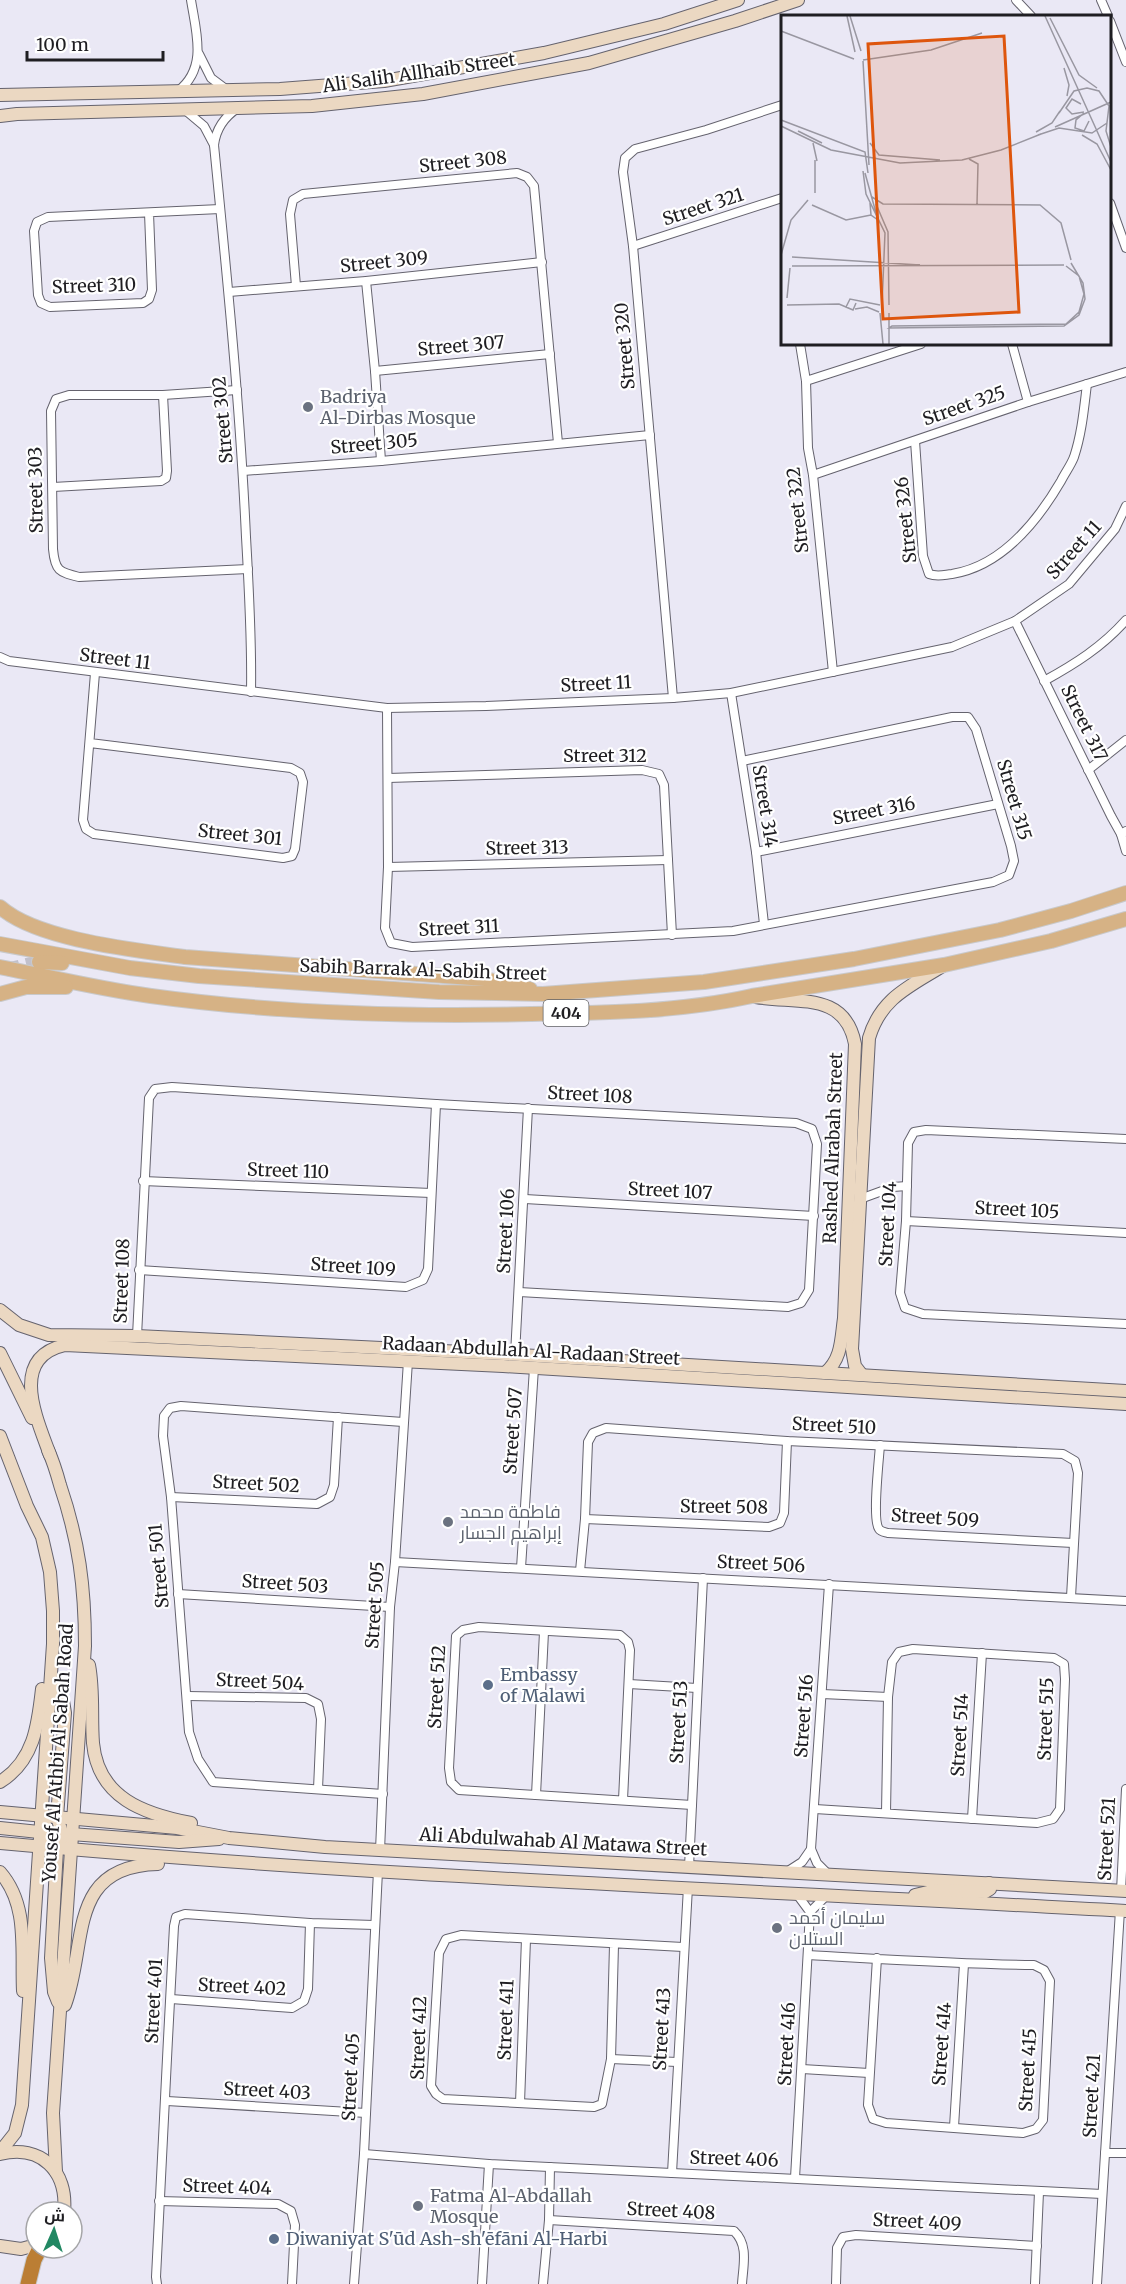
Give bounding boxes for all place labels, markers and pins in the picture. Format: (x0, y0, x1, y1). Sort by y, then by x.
place label: Badriya Al-Dirbas Mosque (319, 385, 476, 429)
marker: Badriya Al-Dirbas Mosque (301, 400, 315, 414)
place label: فاطمة محمد إبراهيم الجسار (459, 1500, 562, 1545)
marker: فاطمة محمد إبراهيم الجسار (441, 1515, 455, 1529)
place label: Embassy of Malawi (500, 1663, 586, 1707)
marker: Embassy of Malawi (481, 1678, 495, 1692)
place label: سليمان أحمد الستلان (789, 1906, 885, 1950)
marker: سليمان أحمد الستلان (770, 1921, 784, 1935)
place label: Fatma Al-Abdallah Mosque (430, 2184, 592, 2228)
marker: Fatma Al-Abdallah Mosque (411, 2199, 425, 2213)
place label: Diwaniyat S'ūd Ash-sh'ēfāni Al-Harbi (286, 2227, 608, 2250)
marker: Diwaniyat S'ūd Ash-sh'ēfāni Al-Harbi (267, 2232, 281, 2246)

